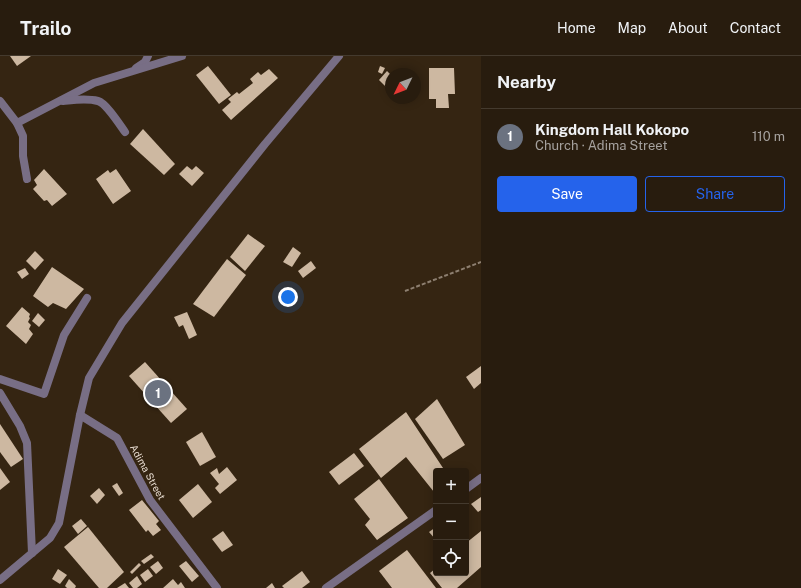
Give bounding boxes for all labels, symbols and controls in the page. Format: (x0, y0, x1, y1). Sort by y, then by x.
text: Trailo (20, 17, 72, 39)
text: Home (557, 20, 596, 36)
text: Map (618, 20, 646, 36)
text: About (668, 20, 708, 36)
text: Contact (730, 20, 781, 36)
north arrow (385, 68, 421, 104)
text: Nearby (497, 72, 556, 92)
text: Kingdom Hall Kokopo (535, 121, 689, 138)
text: 1 (507, 129, 513, 144)
text: 110 m (752, 129, 785, 144)
text: Church · Adima Street (535, 138, 668, 153)
button: Save (497, 176, 637, 212)
button: Share (645, 176, 785, 212)
your location (278, 287, 298, 307)
pin: 1 (145, 378, 171, 408)
street label: Adima Street (128, 442, 168, 502)
map controls (433, 468, 469, 576)
button: + (433, 468, 469, 504)
button: − (433, 504, 469, 540)
button: locate (433, 540, 469, 576)

